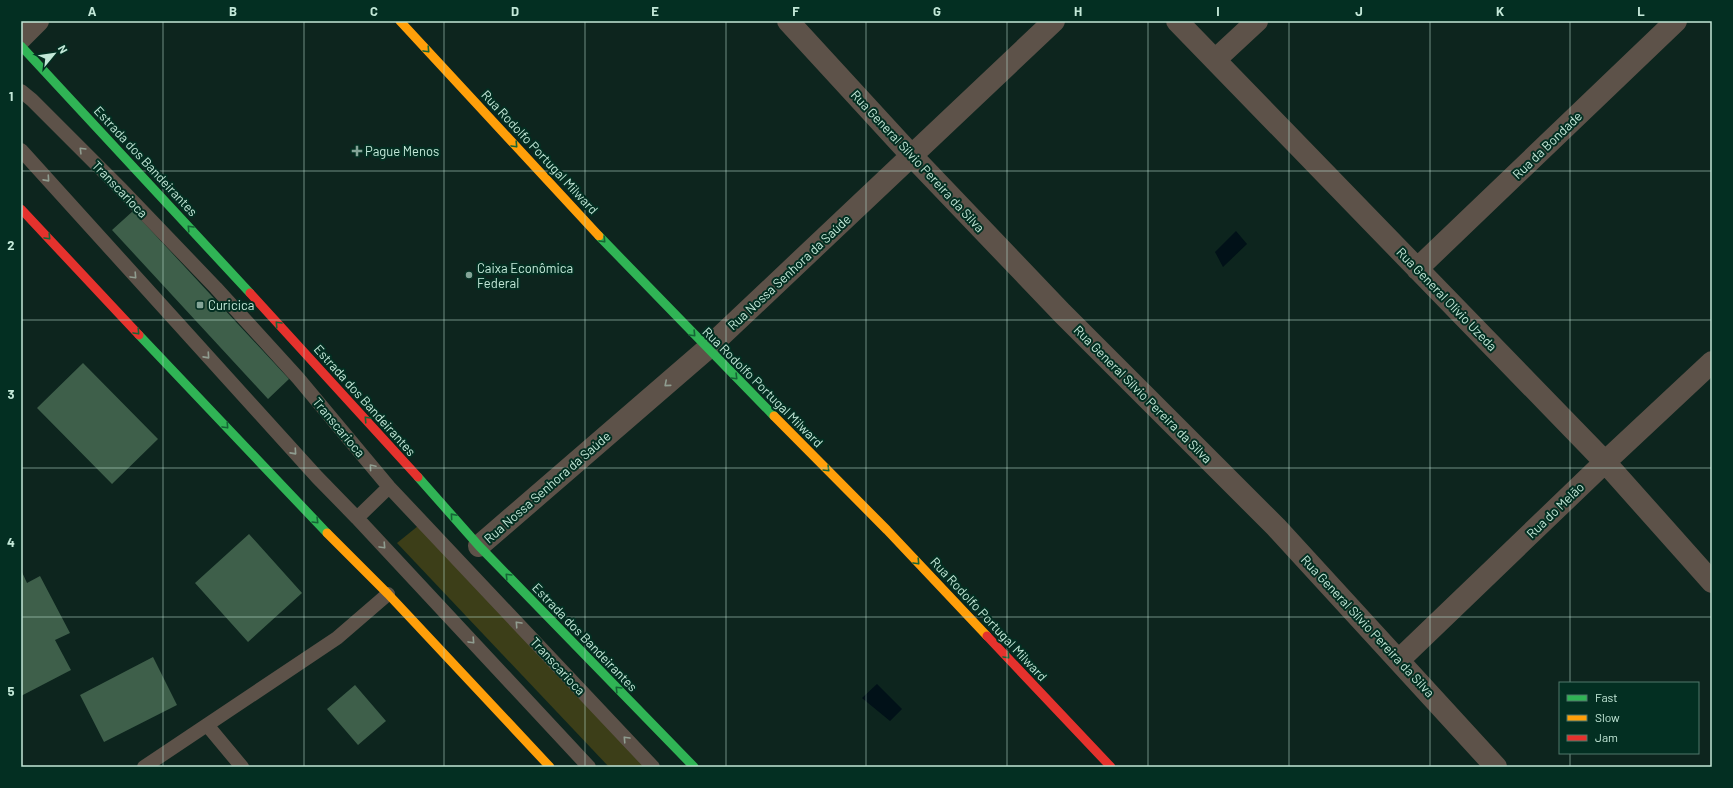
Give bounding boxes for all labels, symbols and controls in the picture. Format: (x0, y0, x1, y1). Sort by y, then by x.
text: A (88, 3, 97, 19)
text: B (229, 3, 237, 19)
text: C (370, 3, 378, 19)
text: D (511, 3, 519, 19)
text: E (651, 3, 659, 19)
text: F (792, 3, 800, 19)
text: G (933, 3, 941, 19)
text: H (1074, 3, 1082, 19)
text: I (1216, 3, 1220, 19)
text: J (1355, 3, 1363, 19)
text: K (1496, 3, 1504, 19)
text: L (1637, 3, 1645, 19)
north arrow (34, 34, 74, 74)
text: N (56, 43, 71, 55)
one-way arrow (422, 45, 429, 52)
street label: Rua Rodolfo Portugal Milward (478, 87, 602, 217)
street label: Rua General Sílvio Pereira da Silva (848, 87, 988, 235)
text: 1 (9, 88, 13, 104)
street label: Estrada dos Bandeirantes (91, 103, 201, 219)
street label: Rua da Bondade (1509, 108, 1585, 182)
one-way arrow (510, 140, 518, 148)
place label: Pague Menos (365, 143, 439, 159)
marker: Pague Menos (352, 146, 362, 156)
one-way arrow (79, 147, 87, 155)
street label: Transcarioca (89, 157, 151, 221)
one-way arrow (42, 174, 49, 182)
street label: Rua Nossa Senhora da Saúde (724, 211, 854, 333)
one-way arrow (188, 226, 195, 233)
one-way arrow (43, 232, 51, 240)
one-way arrow (599, 235, 606, 243)
text: 2 (7, 237, 15, 253)
street label: Rua General Olívio Uzeda (1393, 244, 1501, 354)
place label: Caixa Econômica Federal (477, 260, 573, 291)
marker: Caixa Econômica Federal (464, 270, 474, 280)
one-way arrow (129, 271, 136, 279)
place label: Curicica (208, 297, 254, 313)
marker: Curicica (195, 300, 205, 310)
one-way arrow (276, 321, 283, 329)
street label: Rua General Sílvio Pereira da Silva (1071, 322, 1215, 466)
street label: Rua Rodolfo Portugal Milward (699, 323, 827, 451)
one-way arrow (132, 327, 140, 335)
one-way arrow (688, 329, 696, 337)
street label: Estrada dos Bandeirantes (311, 341, 419, 459)
one-way arrow (202, 351, 209, 359)
one-way arrow (730, 372, 738, 380)
one-way arrow (664, 379, 672, 386)
text: 3 (7, 386, 15, 402)
street label: Transcarioca (309, 394, 369, 460)
one-way arrow (364, 416, 371, 424)
one-way arrow (221, 421, 229, 429)
street label: Rua Nossa Senhora da Saúde (480, 428, 614, 546)
one-way arrow (289, 447, 297, 455)
one-way arrow (370, 464, 377, 472)
one-way arrow (822, 464, 829, 472)
street label: Rua do Melão (1523, 479, 1587, 541)
one-way arrow (451, 514, 458, 521)
one-way arrow (311, 516, 318, 524)
text: 4 (7, 534, 15, 550)
one-way arrow (379, 541, 386, 549)
street label: Rua General Sílvio Pereira da Silva (1298, 552, 1438, 700)
street label: Rua Rodolfo Portugal Milward (927, 554, 1051, 684)
one-way arrow (913, 557, 920, 565)
one-way arrow (505, 573, 513, 581)
street label: Estrada dos Bandeirantes (529, 579, 641, 695)
one-way arrow (515, 621, 523, 629)
street label: Transcarioca (527, 634, 589, 698)
one-way arrow (467, 637, 474, 644)
one-way arrow (1002, 651, 1009, 659)
legend (1559, 682, 1699, 754)
text: 5 (7, 683, 15, 699)
one-way arrow (615, 686, 623, 694)
text: Fast (1595, 690, 1618, 704)
text: Slow (1595, 710, 1620, 724)
text: Jam (1595, 730, 1618, 744)
one-way arrow (624, 736, 631, 744)

